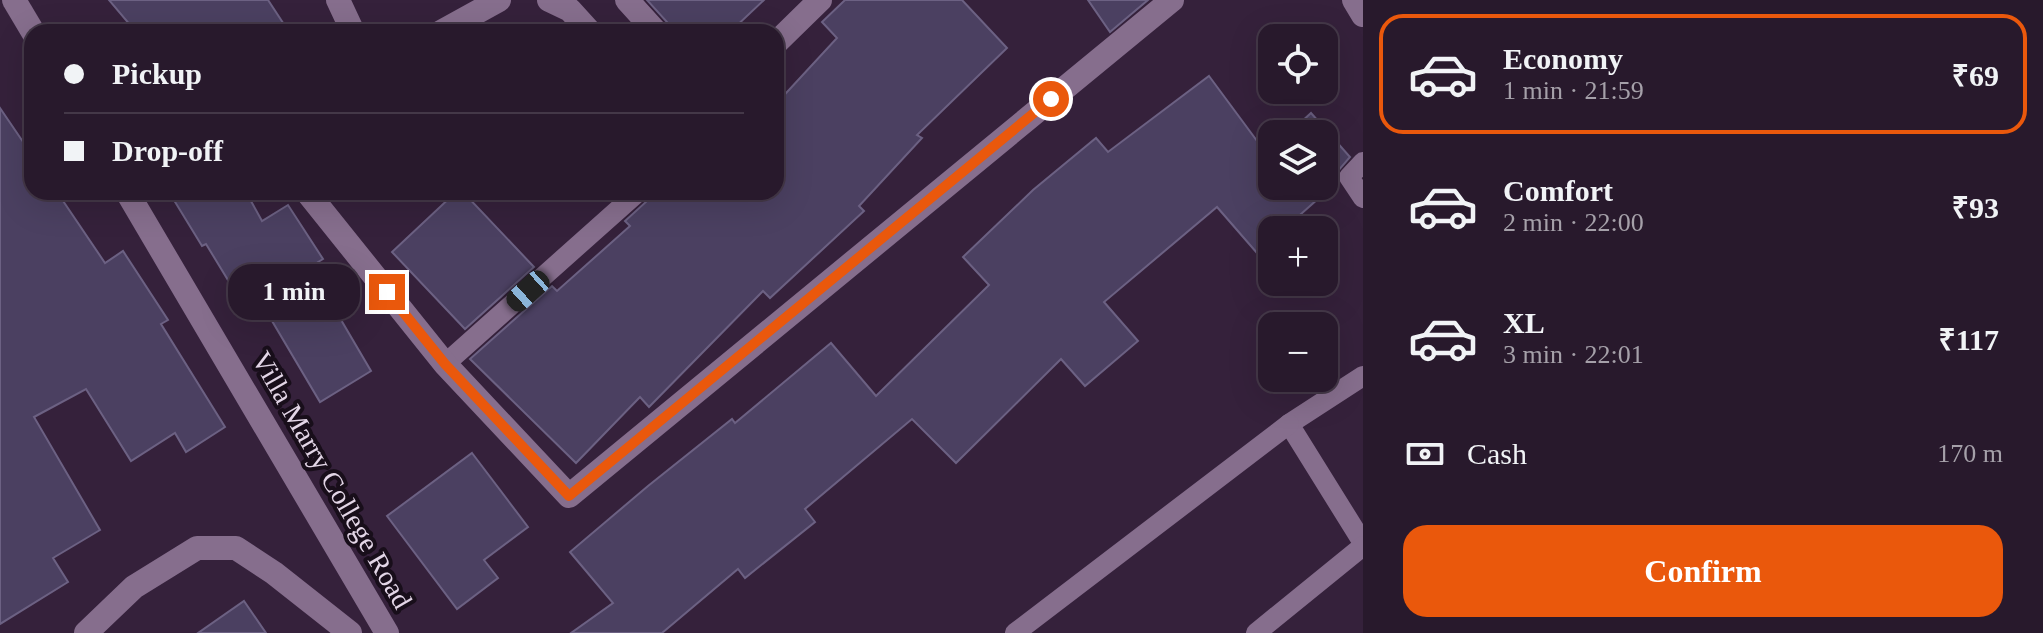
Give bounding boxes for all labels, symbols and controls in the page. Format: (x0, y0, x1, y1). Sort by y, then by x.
map controls (1258, 24, 1338, 392)
button: locate (1258, 24, 1338, 104)
icon: car (1407, 38, 1479, 110)
text: Economy (1503, 42, 1623, 75)
text: Pickup (112, 57, 202, 90)
text: ₹69 (1952, 59, 1999, 92)
text: 1 min · 21:59 (1503, 76, 1644, 105)
route start (1033, 81, 1069, 117)
button: layers (1258, 120, 1338, 200)
text: Drop-off (112, 134, 223, 167)
icon: car (1407, 170, 1479, 242)
text: Comfort (1503, 174, 1613, 207)
text: ₹93 (1952, 191, 1999, 224)
text: 2 min · 22:00 (1503, 208, 1644, 237)
button: + (1258, 216, 1338, 296)
callout: 1 min (227, 264, 359, 320)
car (502, 266, 554, 316)
route end (369, 274, 405, 310)
text: 1 min (263, 277, 325, 306)
icon: car (1407, 302, 1479, 374)
text: XL (1503, 306, 1545, 339)
button: − (1258, 312, 1338, 392)
text: ₹117 (1938, 323, 1999, 356)
text: 3 min · 22:01 (1503, 340, 1644, 369)
street label: Villa Marry College Road (246, 346, 418, 614)
icon: cash (1403, 432, 1447, 476)
text: Cash (1467, 437, 1527, 470)
text: 170 m (1937, 439, 2003, 468)
button: Confirm (1403, 525, 2003, 617)

